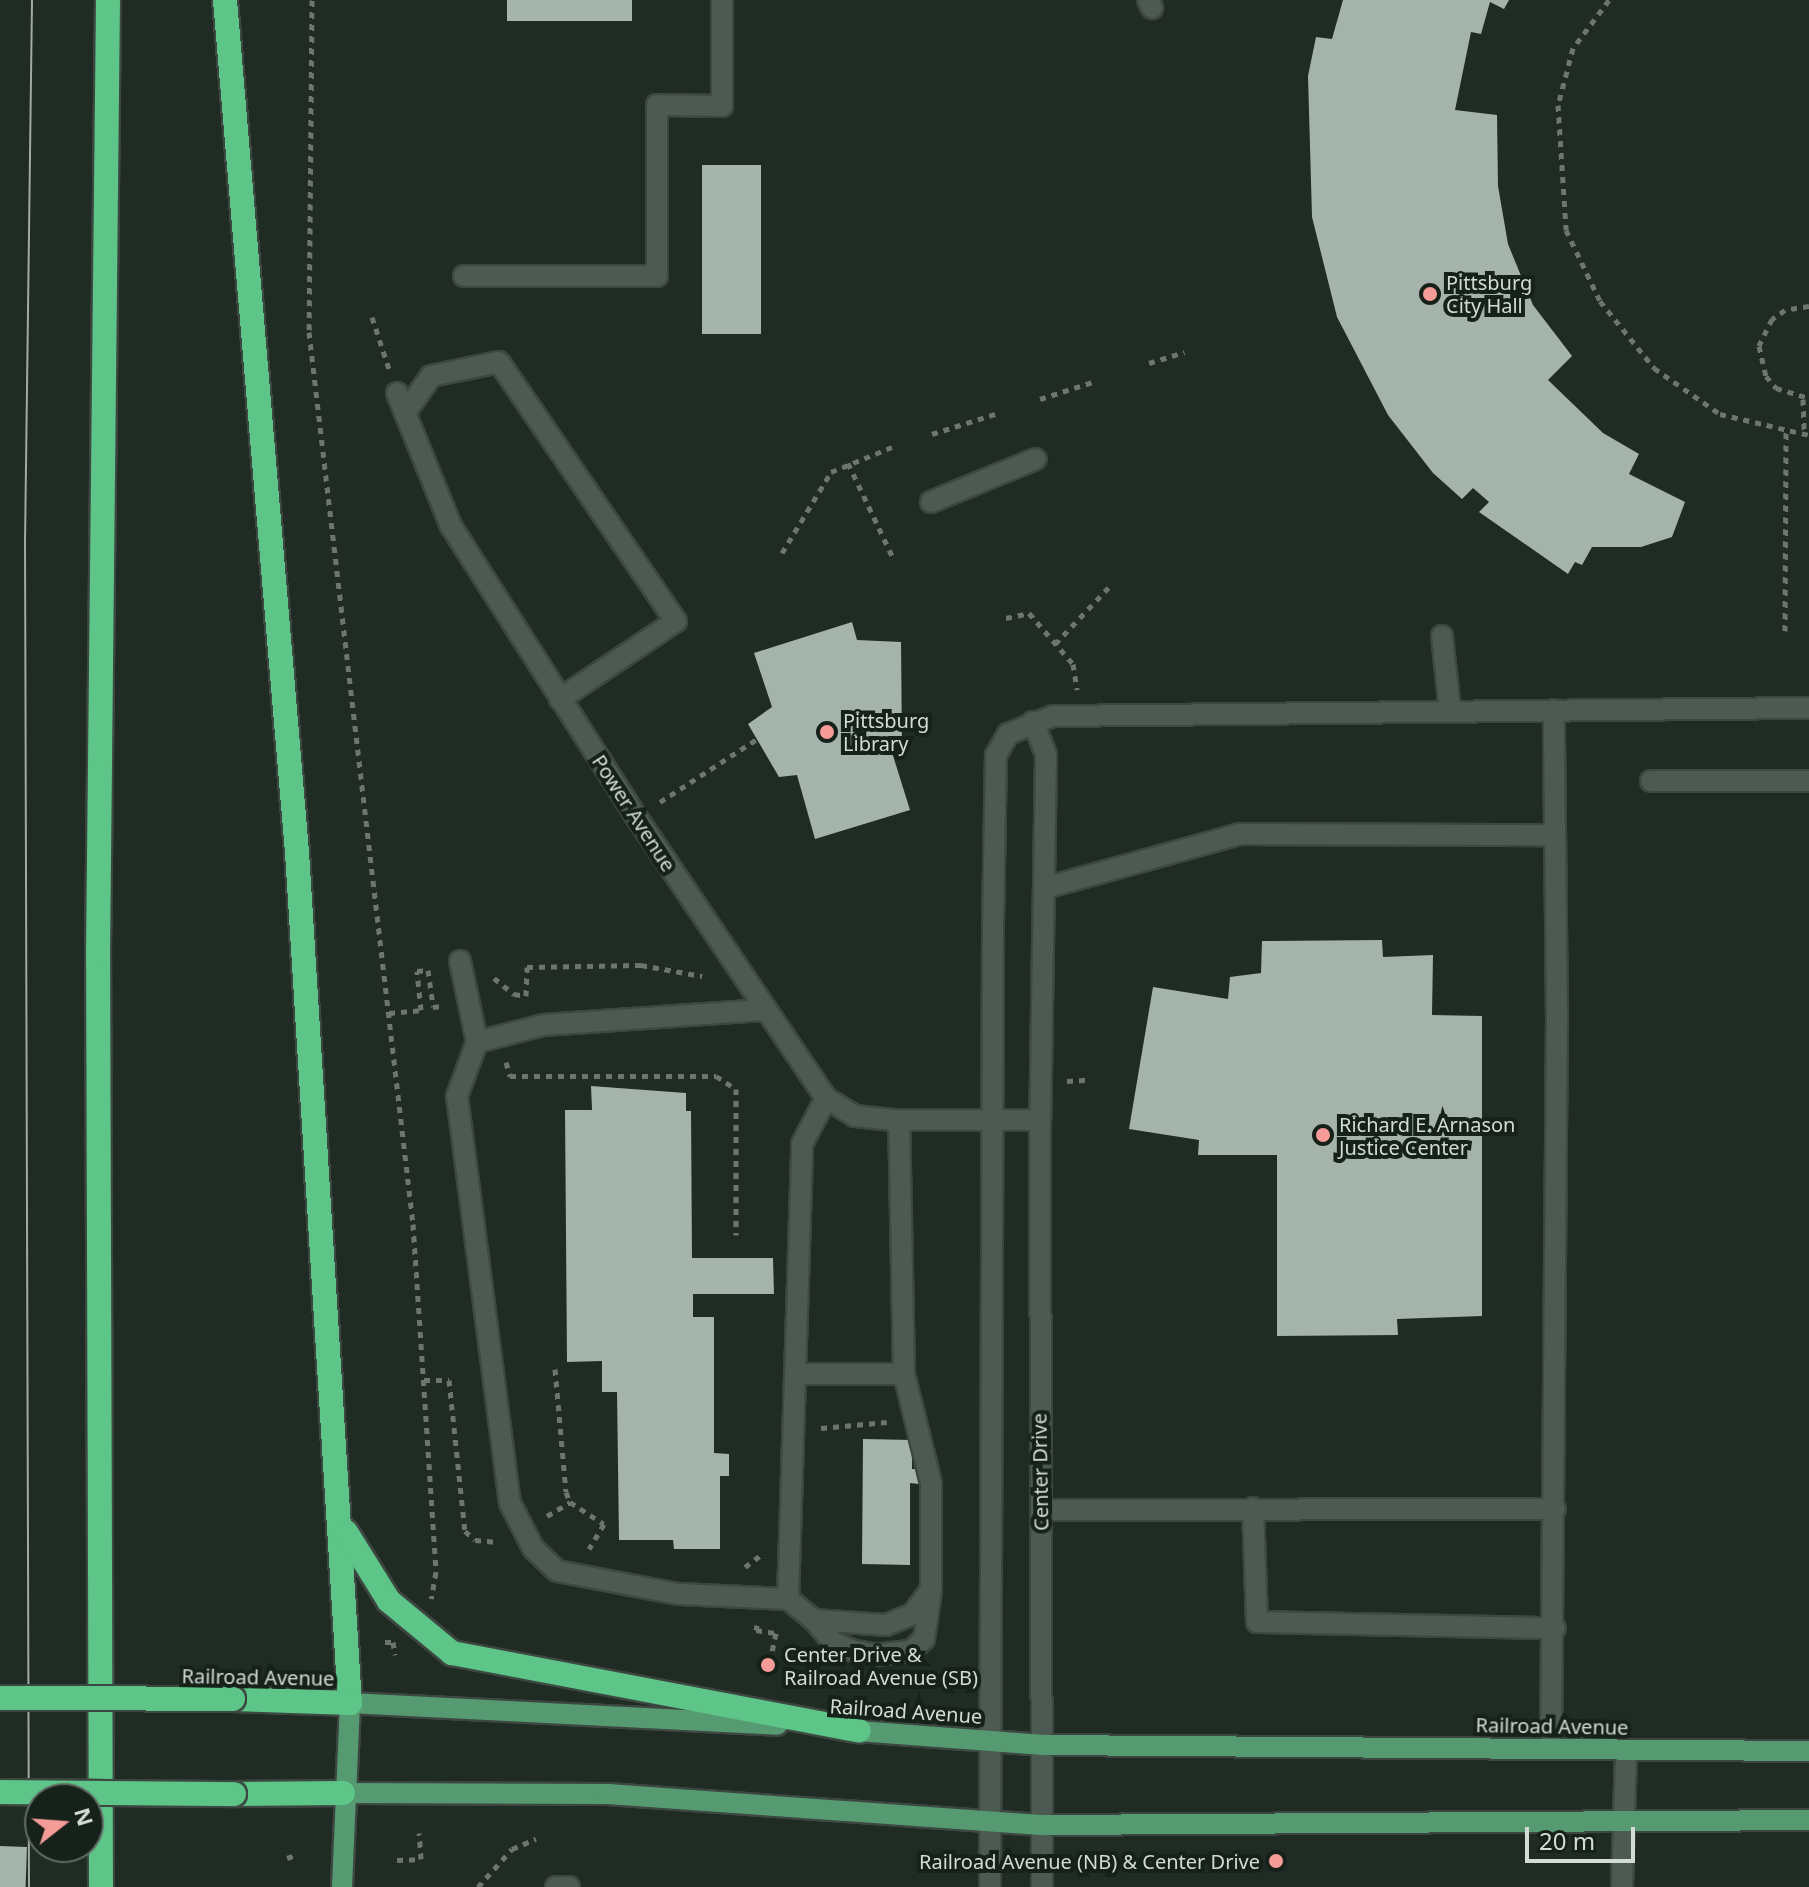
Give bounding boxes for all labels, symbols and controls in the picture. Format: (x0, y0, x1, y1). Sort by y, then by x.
place label: Pittsburg City Hall (1446, 270, 1532, 317)
marker: Pittsburg City Hall (1421, 285, 1439, 303)
place label: Pittsburg Library (843, 708, 929, 755)
marker: Pittsburg Library (818, 723, 836, 741)
street label: Power Avenue (587, 750, 681, 876)
place label: Richard E. Arnason Justice Center (1339, 1112, 1515, 1159)
marker: Richard E. Arnason Justice Center (1314, 1126, 1332, 1144)
street label: Center Drive (1027, 1413, 1053, 1531)
place label: Center Drive & Railroad Avenue (SB) (784, 1642, 978, 1689)
marker: Center Drive & Railroad Avenue (SB) (759, 1656, 777, 1674)
street label: Railroad Avenue (181, 1664, 335, 1690)
street label: Railroad Avenue (829, 1694, 983, 1728)
street label: Railroad Avenue (1475, 1713, 1629, 1739)
north arrow (24, 1783, 104, 1863)
text: N (68, 1804, 102, 1830)
scale bar (1529, 1811, 1639, 1861)
text: 20 m (1539, 1824, 1595, 1857)
place label: Railroad Avenue (NB) & Center Drive (919, 1849, 1260, 1873)
marker: Railroad Avenue (NB) & Center Drive (1267, 1852, 1285, 1870)

